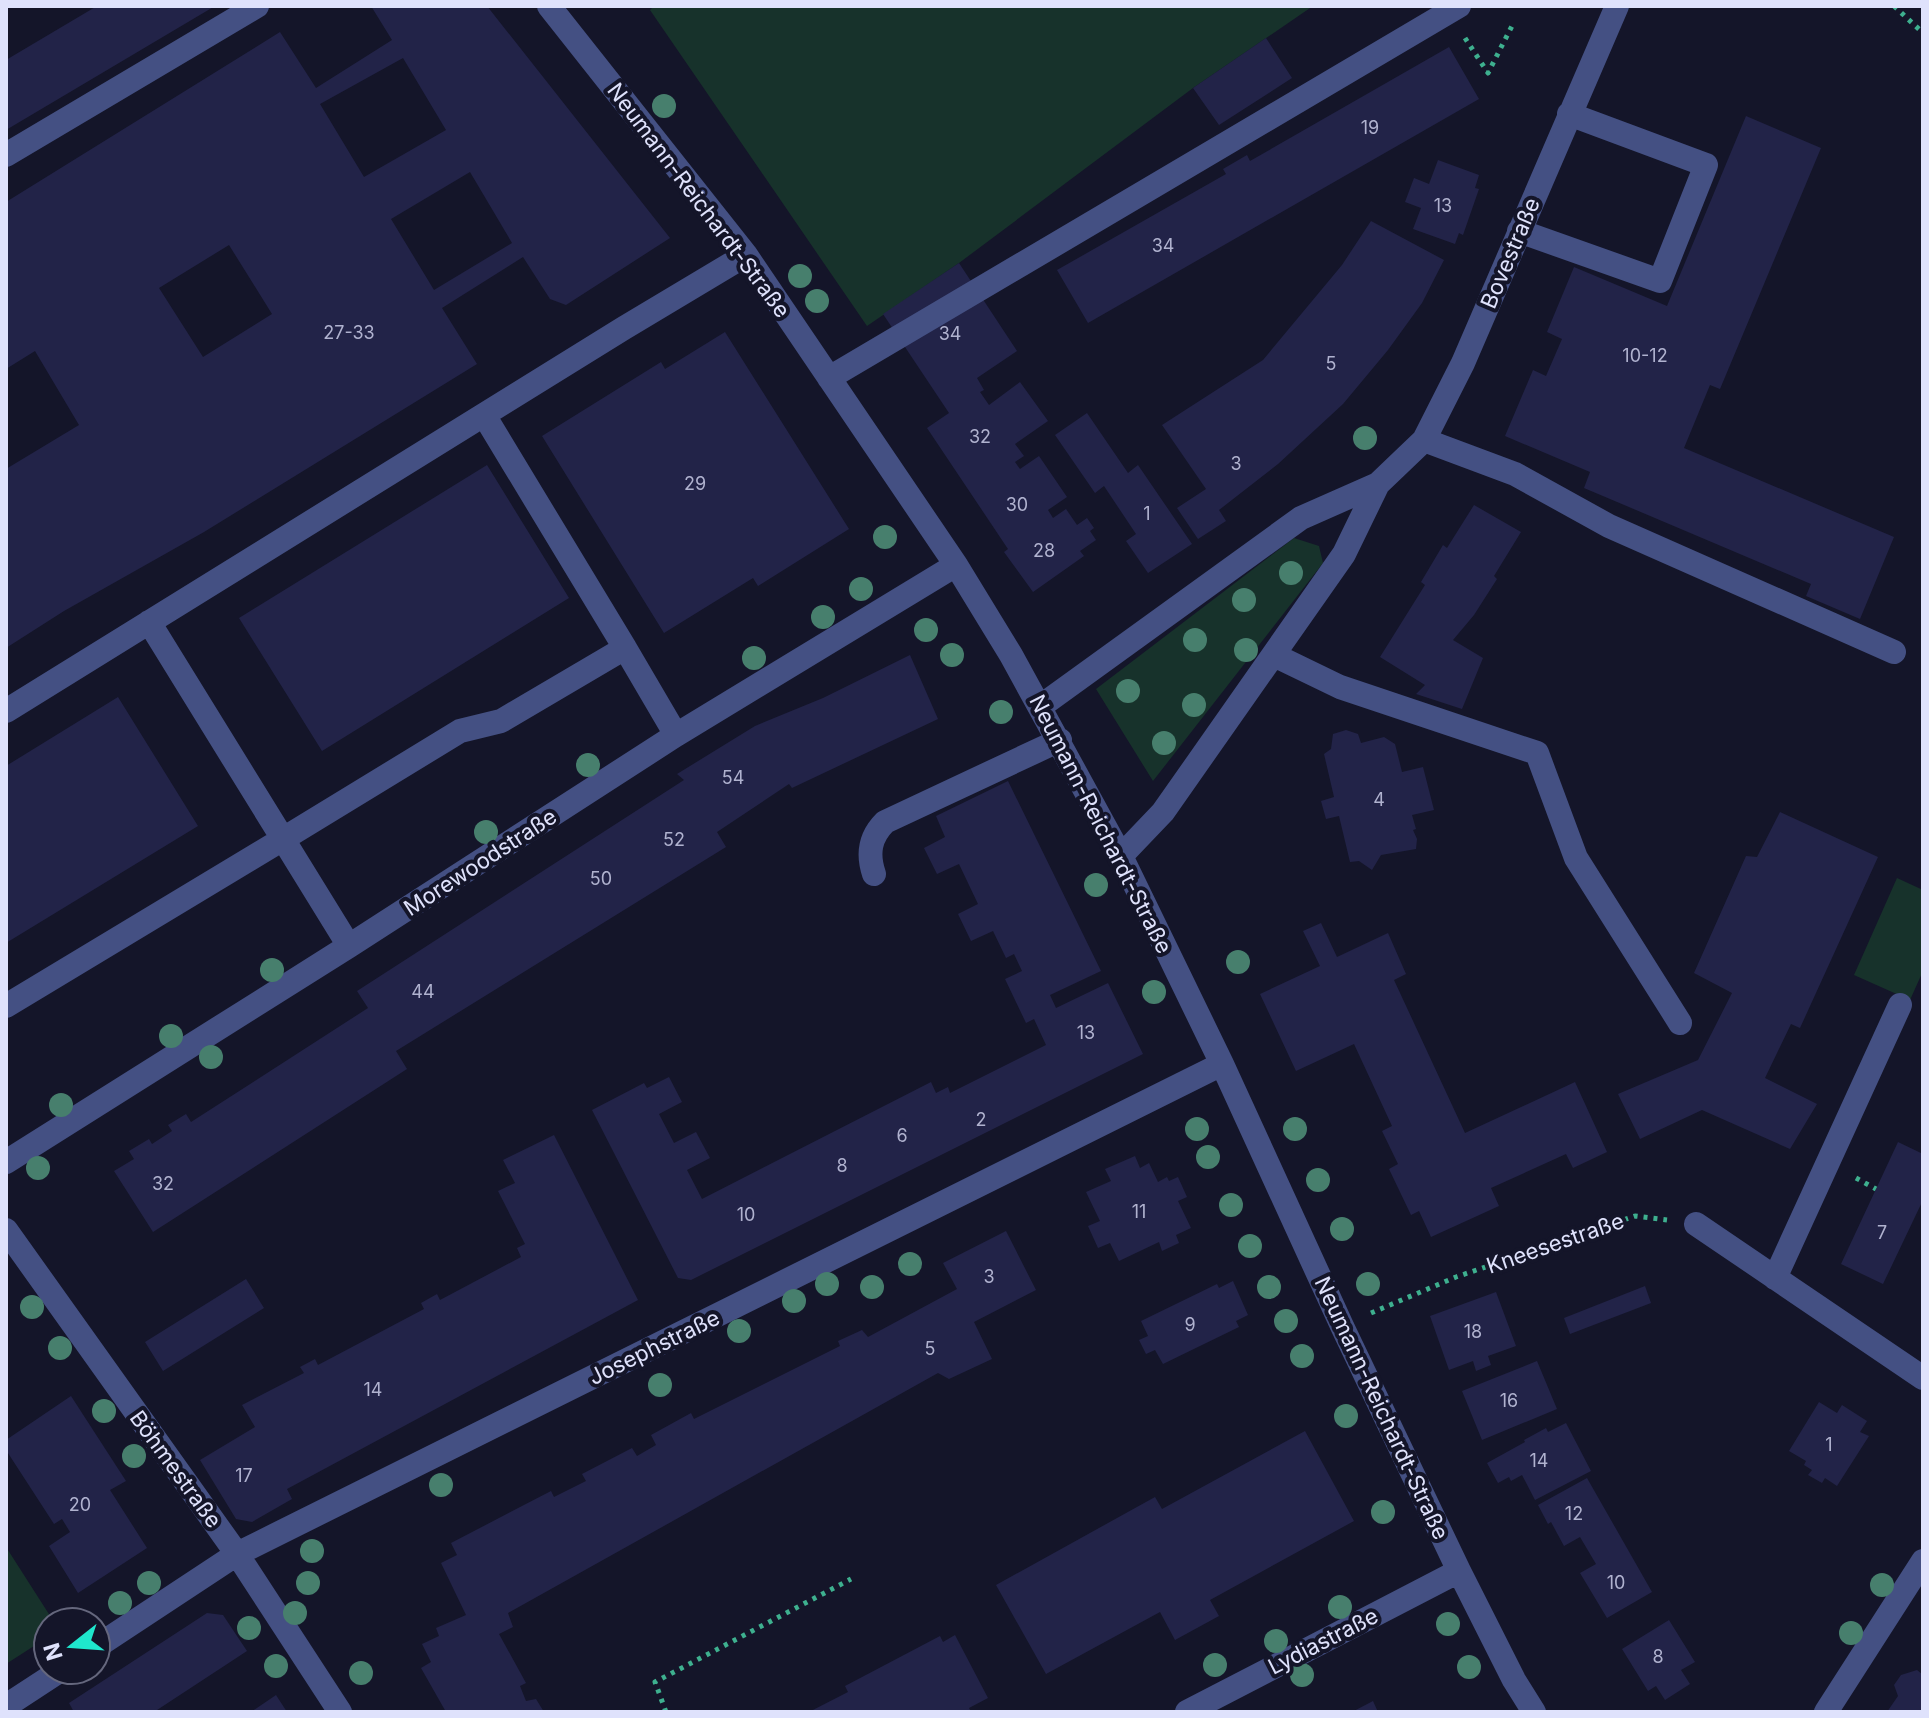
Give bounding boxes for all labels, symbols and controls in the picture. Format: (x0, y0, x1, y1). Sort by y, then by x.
street label: Neumann-Reichardt-Straße (602, 78, 796, 322)
house number: 19 (1361, 117, 1379, 138)
street label: Bovestraße (1475, 194, 1545, 312)
house number: 13 (1434, 195, 1452, 216)
house number: 34 (1152, 235, 1174, 256)
house number: 27-33 (323, 322, 375, 343)
house number: 34 (939, 323, 961, 344)
house number: 10-12 (1622, 345, 1668, 366)
house number: 5 (1326, 353, 1336, 374)
house number: 32 (969, 426, 991, 447)
house number: 3 (1230, 453, 1242, 474)
house number: 29 (684, 473, 706, 494)
house number: 30 (1006, 494, 1028, 515)
house number: 1 (1143, 503, 1151, 524)
house number: 28 (1033, 540, 1055, 561)
street label: Neumann-Reichardt-Straße (1024, 690, 1178, 958)
house number: 54 (722, 767, 744, 788)
house number: 4 (1373, 789, 1385, 810)
street label: Morewoodstraße (399, 803, 561, 921)
house number: 52 (663, 829, 685, 850)
house number: 50 (590, 868, 612, 889)
house number: 44 (411, 981, 435, 1002)
house number: 13 (1077, 1022, 1095, 1043)
house number: 2 (976, 1109, 986, 1130)
house number: 6 (896, 1125, 908, 1146)
house number: 8 (836, 1155, 848, 1176)
house number: 32 (152, 1173, 174, 1194)
house number: 11 (1132, 1201, 1146, 1222)
house number: 10 (737, 1204, 755, 1225)
street label: Kneesestraße (1483, 1207, 1627, 1279)
house number: 7 (1877, 1222, 1887, 1243)
house number: 3 (983, 1266, 995, 1287)
street label: Neumann-Reichardt-Straße (1310, 1272, 1454, 1544)
street label: Josephstraße (584, 1304, 724, 1390)
house number: 9 (1184, 1314, 1196, 1335)
house number: 18 (1464, 1321, 1482, 1342)
house number: 5 (925, 1338, 935, 1359)
house number: 14 (364, 1379, 382, 1400)
house number: 16 (1500, 1390, 1518, 1411)
street label: Böhmestraße (125, 1405, 227, 1533)
house number: 1 (1825, 1434, 1833, 1455)
house number: 14 (1530, 1450, 1548, 1471)
house number: 17 (235, 1465, 253, 1486)
house number: 20 (69, 1494, 91, 1515)
house number: 12 (1565, 1503, 1583, 1524)
house number: 10 (1607, 1572, 1625, 1593)
street label: Lydiastraße (1264, 1602, 1382, 1680)
north arrow (32, 1606, 112, 1686)
text: N (38, 1640, 68, 1664)
house number: 8 (1652, 1646, 1664, 1667)

